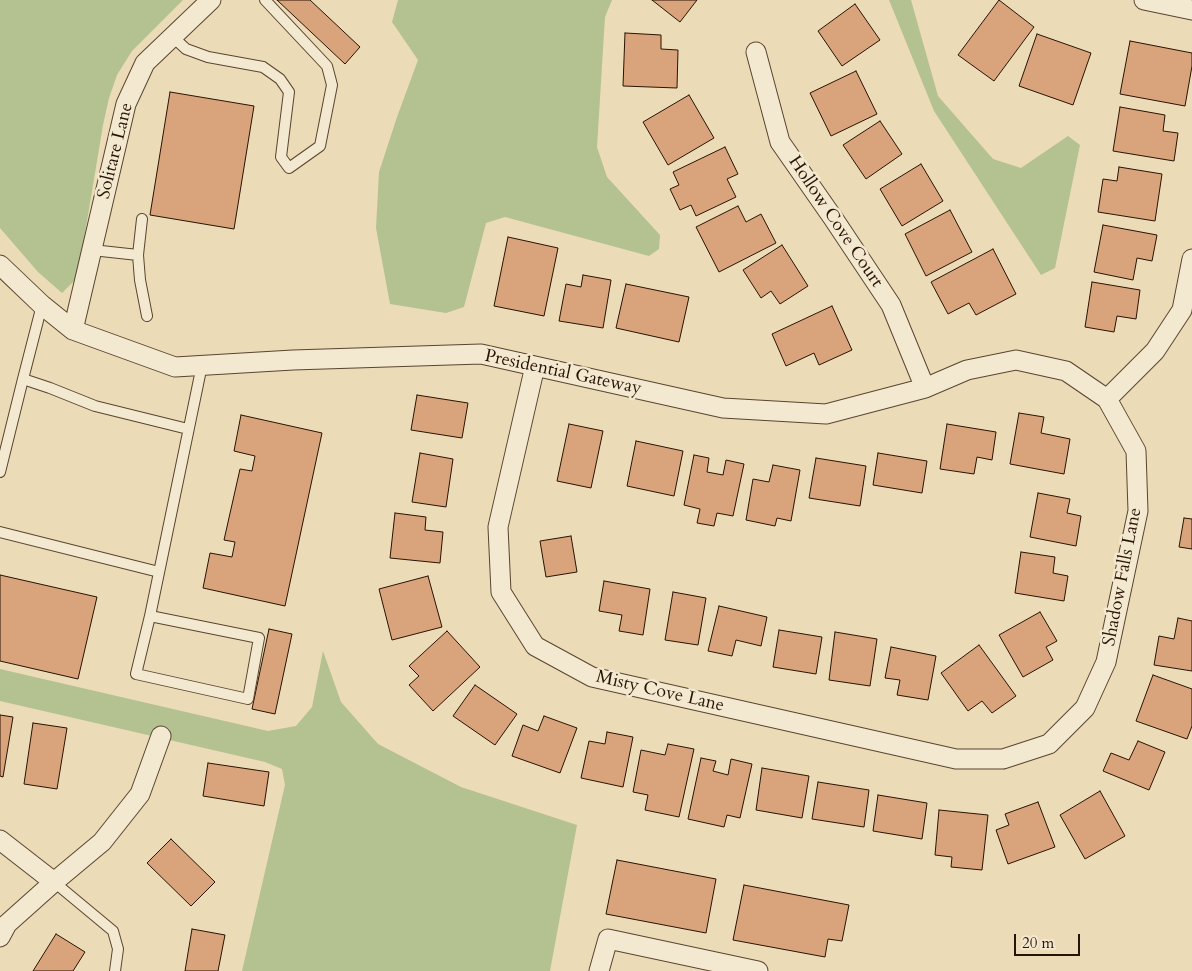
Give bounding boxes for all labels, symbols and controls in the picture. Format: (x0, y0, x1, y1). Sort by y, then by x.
street label: Solitare Lane (94, 101, 138, 201)
street label: Hollow Cove Court (783, 152, 887, 292)
street label: Presidential Gateway (483, 346, 643, 400)
street label: Shadow Falls Lane (1099, 506, 1147, 648)
street label: Misty Cove Lane (594, 667, 726, 717)
scale bar (1017, 924, 1083, 956)
text: 20 m (1022, 933, 1054, 953)

